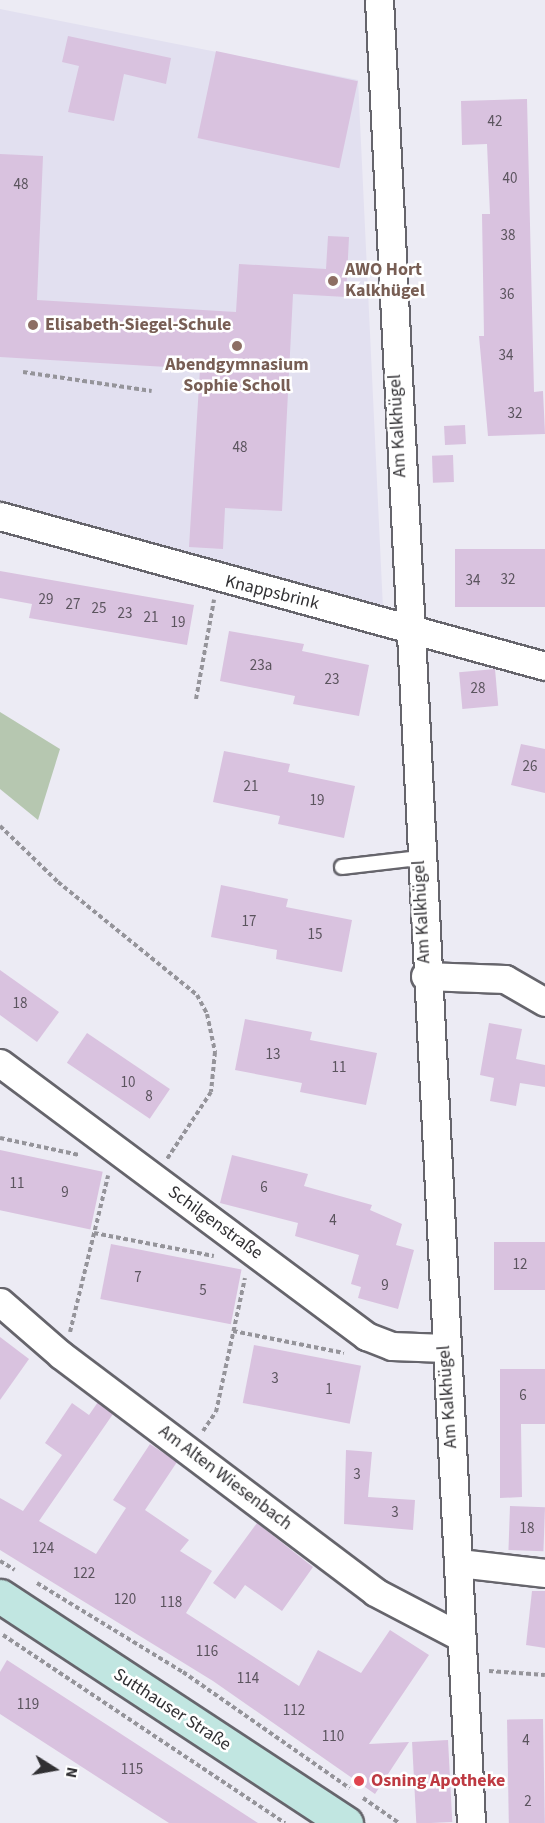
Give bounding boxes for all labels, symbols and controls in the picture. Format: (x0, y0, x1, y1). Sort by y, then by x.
house number: 42 (488, 113, 502, 131)
house number: 40 (503, 170, 517, 188)
house number: 48 (14, 176, 28, 194)
house number: 38 (501, 227, 515, 245)
place label: AWO Hort Kalkhügel (345, 260, 425, 302)
marker: AWO Hort Kalkhügel (326, 274, 340, 288)
house number: 36 (500, 286, 514, 304)
place label: Elisabeth-Siegel-Schule (45, 314, 231, 336)
marker: Elisabeth-Siegel-Schule (26, 318, 40, 332)
marker: Abendgymnasium Sophie Scholl (230, 339, 244, 353)
house number: 34 (499, 347, 513, 365)
place label: Abendgymnasium Sophie Scholl (165, 355, 309, 398)
street label: Am Kalkhügel (385, 374, 411, 478)
house number: 32 (508, 405, 522, 423)
house number: 48 (233, 439, 247, 457)
street label: Knappsbrink (223, 571, 321, 615)
house number: 32 (501, 571, 515, 589)
house number: 34 (466, 572, 480, 590)
house number: 29 (39, 591, 53, 609)
house number: 27 (66, 596, 80, 614)
house number: 25 (92, 600, 106, 618)
house number: 23 (118, 605, 132, 623)
house number: 21 (144, 609, 158, 627)
house number: 19 (171, 614, 185, 632)
house number: 23a (250, 657, 272, 675)
house number: 23 (325, 671, 339, 689)
house number: 28 (471, 680, 485, 698)
house number: 26 (523, 758, 537, 776)
house number: 21 (244, 778, 258, 796)
house number: 19 (310, 792, 324, 810)
street label: Am Kalkhügel (409, 860, 435, 964)
house number: 17 (242, 913, 256, 931)
house number: 15 (308, 926, 322, 944)
house number: 18 (13, 995, 27, 1013)
house number: 13 (266, 1046, 280, 1064)
house number: 11 (332, 1059, 346, 1077)
house number: 10 (121, 1074, 135, 1092)
house number: 8 (145, 1088, 153, 1106)
house number: 11 (10, 1175, 24, 1193)
house number: 6 (260, 1179, 268, 1197)
street label: Schilgenstraße (163, 1181, 267, 1265)
house number: 9 (61, 1184, 69, 1202)
house number: 4 (329, 1212, 337, 1230)
house number: 12 (513, 1256, 527, 1274)
house number: 7 (134, 1269, 142, 1287)
house number: 9 (381, 1277, 389, 1295)
house number: 5 (199, 1282, 207, 1300)
street label: Am Kalkhügel (434, 1345, 462, 1449)
house number: 3 (271, 1370, 279, 1388)
house number: 1 (325, 1381, 333, 1399)
house number: 6 (519, 1387, 527, 1405)
street label: Am Alten Wiesenbach (154, 1421, 296, 1535)
house number: 3 (353, 1466, 361, 1484)
house number: 3 (391, 1504, 399, 1522)
house number: 18 (520, 1520, 534, 1538)
house number: 124 (32, 1540, 54, 1558)
house number: 122 (73, 1565, 95, 1583)
house number: 120 (114, 1591, 136, 1609)
house number: 118 (160, 1594, 182, 1612)
house number: 116 (196, 1643, 218, 1661)
street label: Sutthauser Straße (109, 1664, 235, 1756)
house number: 114 (237, 1670, 259, 1688)
house number: 119 (17, 1696, 39, 1714)
house number: 112 (283, 1702, 305, 1720)
house number: 110 (322, 1728, 344, 1746)
house number: 4 (522, 1732, 530, 1750)
north arrow (24, 1739, 84, 1799)
house number: 115 (121, 1761, 143, 1779)
text: N (60, 1765, 83, 1780)
place label: Osning Apotheke (371, 1770, 505, 1792)
marker: Osning Apotheke (352, 1774, 366, 1788)
house number: 2 (524, 1793, 532, 1811)

